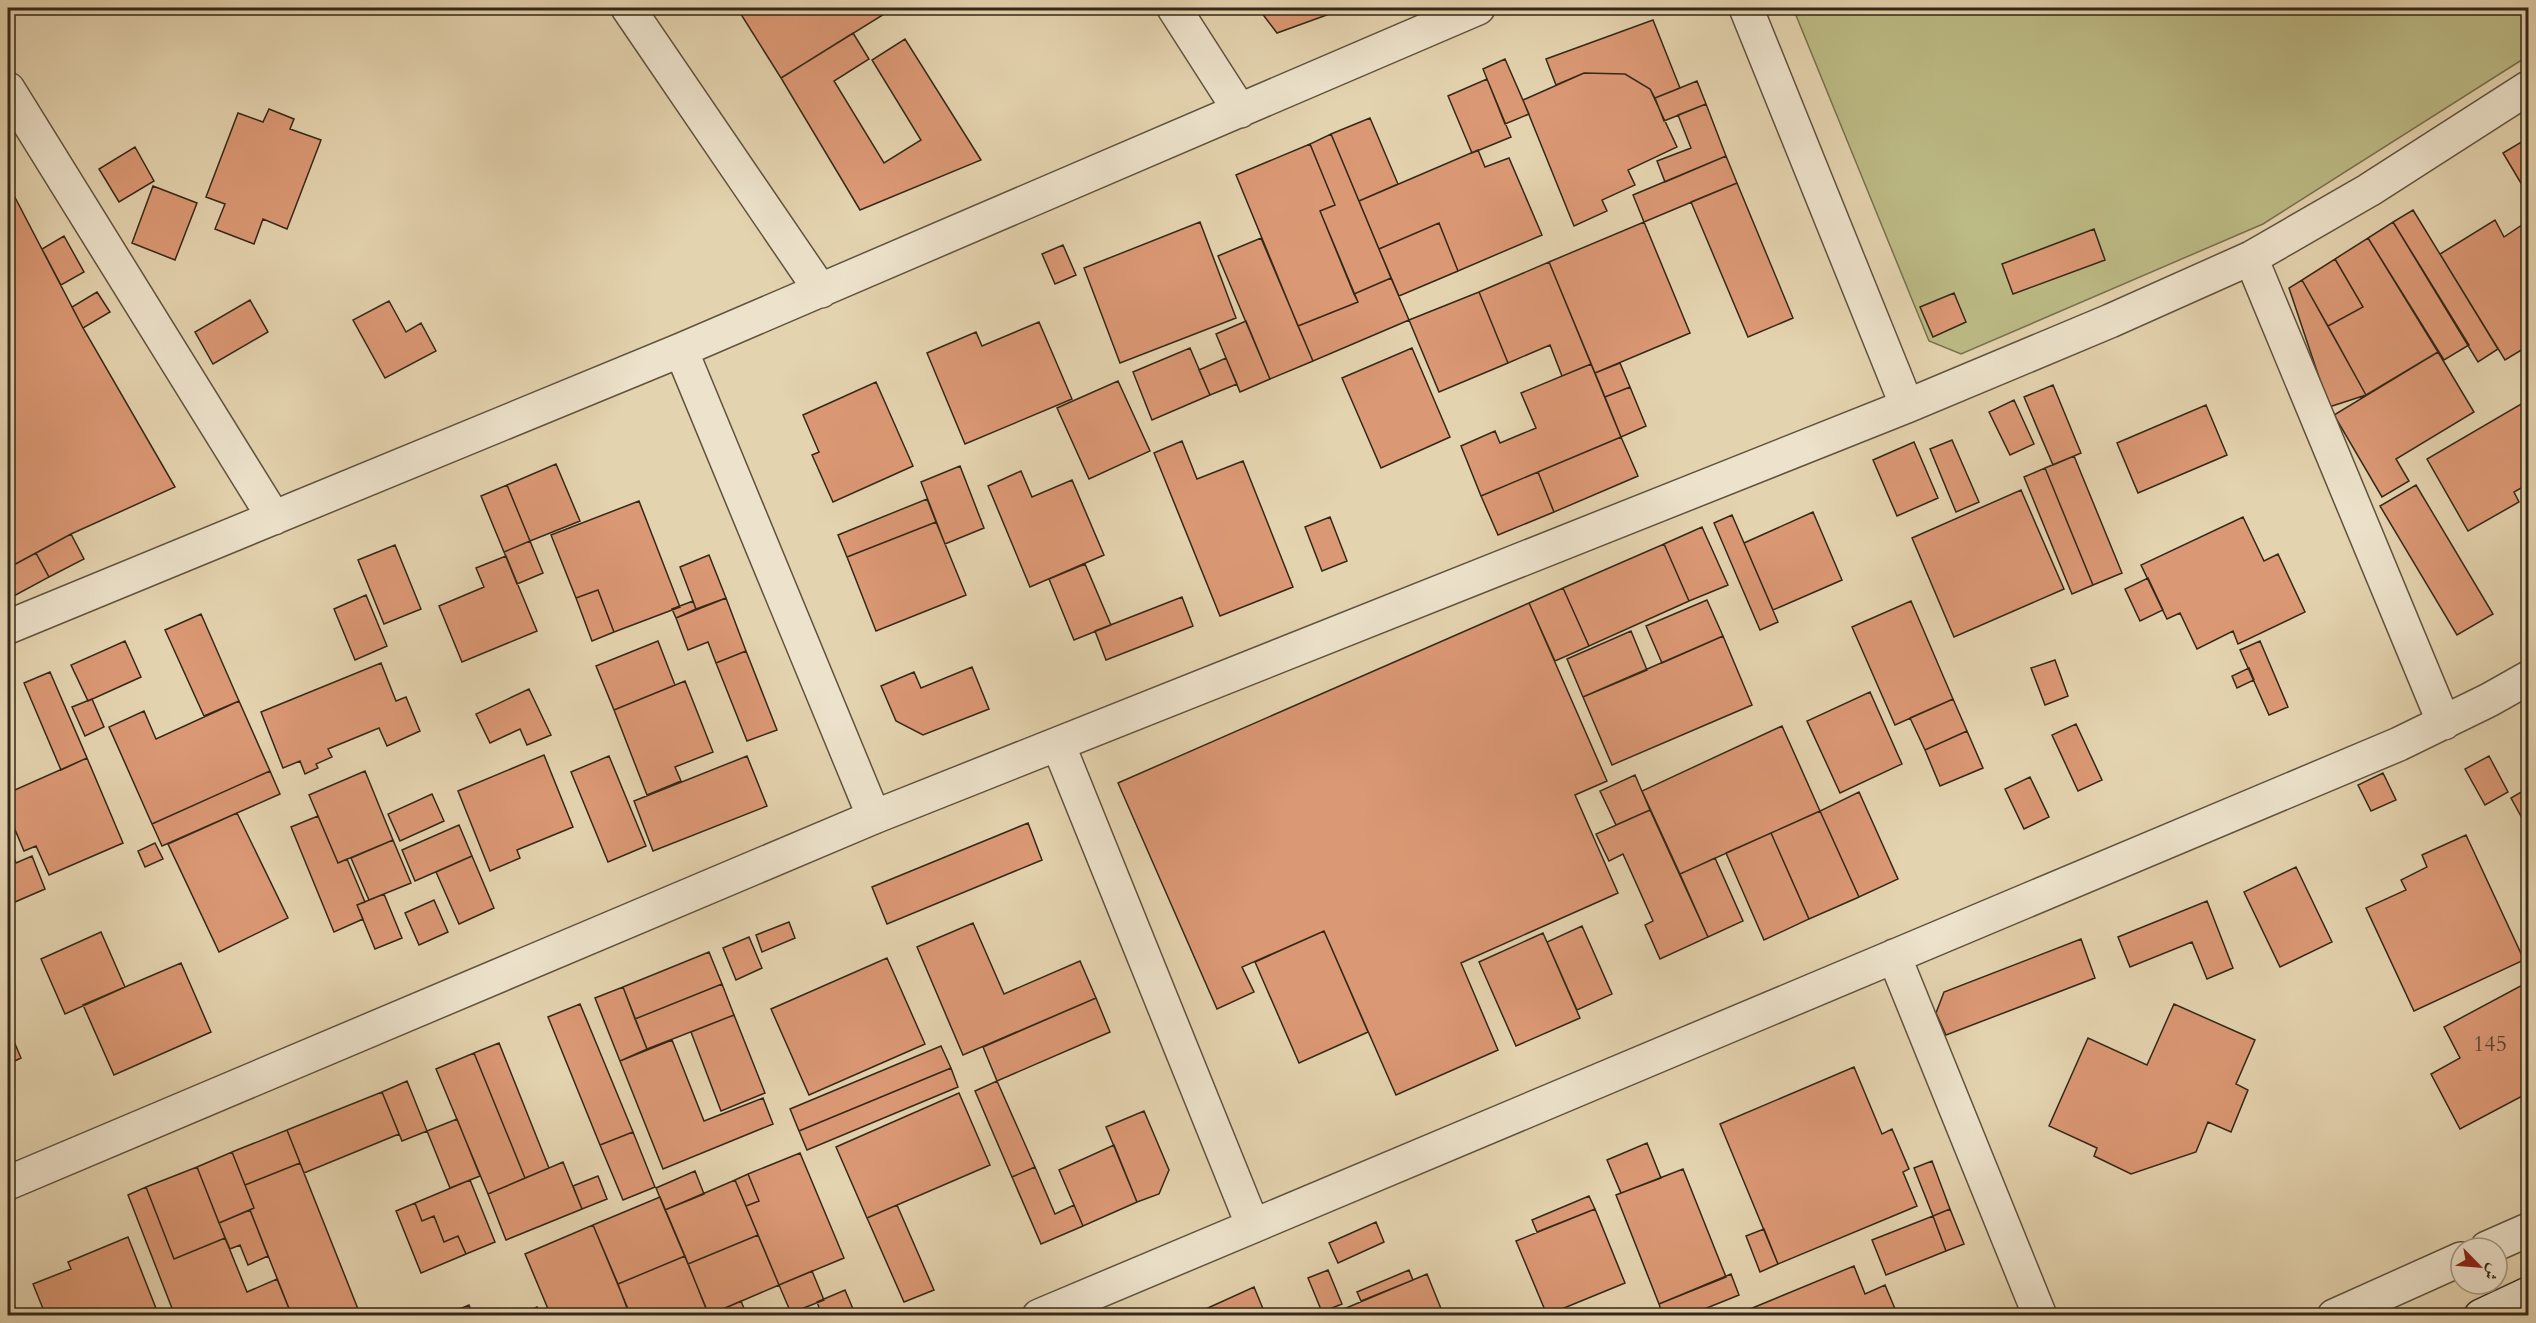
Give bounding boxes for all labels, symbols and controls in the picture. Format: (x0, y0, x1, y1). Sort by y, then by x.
house number: 145 (2473, 1029, 2507, 1059)
north arrow (2449, 1236, 2509, 1296)
text: ش (2478, 1260, 2505, 1284)

